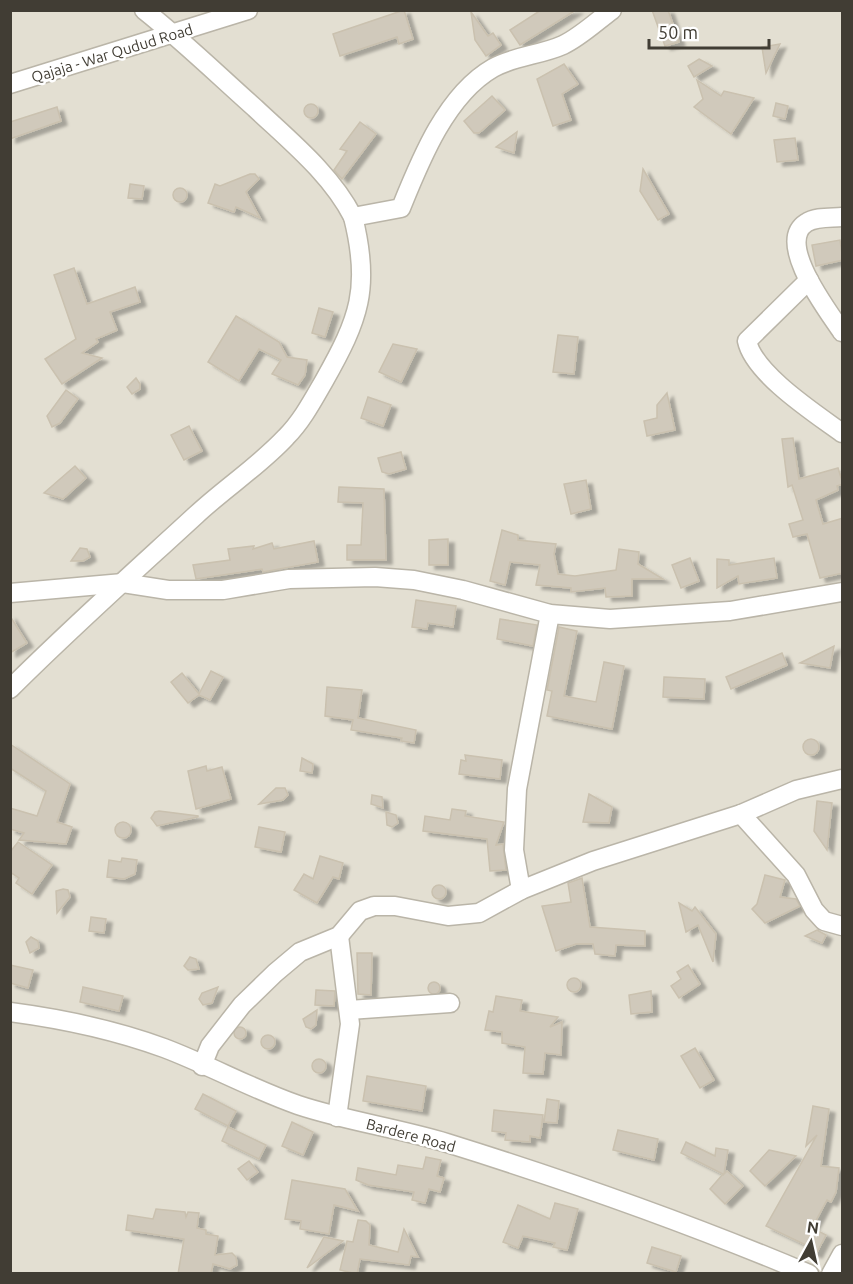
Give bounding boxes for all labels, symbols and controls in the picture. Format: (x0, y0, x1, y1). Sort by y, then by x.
scale bar (649, 12, 769, 50)
street label: Qajaja - War Qudud Road (29, 20, 195, 86)
text: 50 m (658, 22, 698, 42)
street label: Bardere Road (364, 1115, 458, 1155)
north arrow (781, 1212, 841, 1272)
text: N (806, 1217, 820, 1237)

